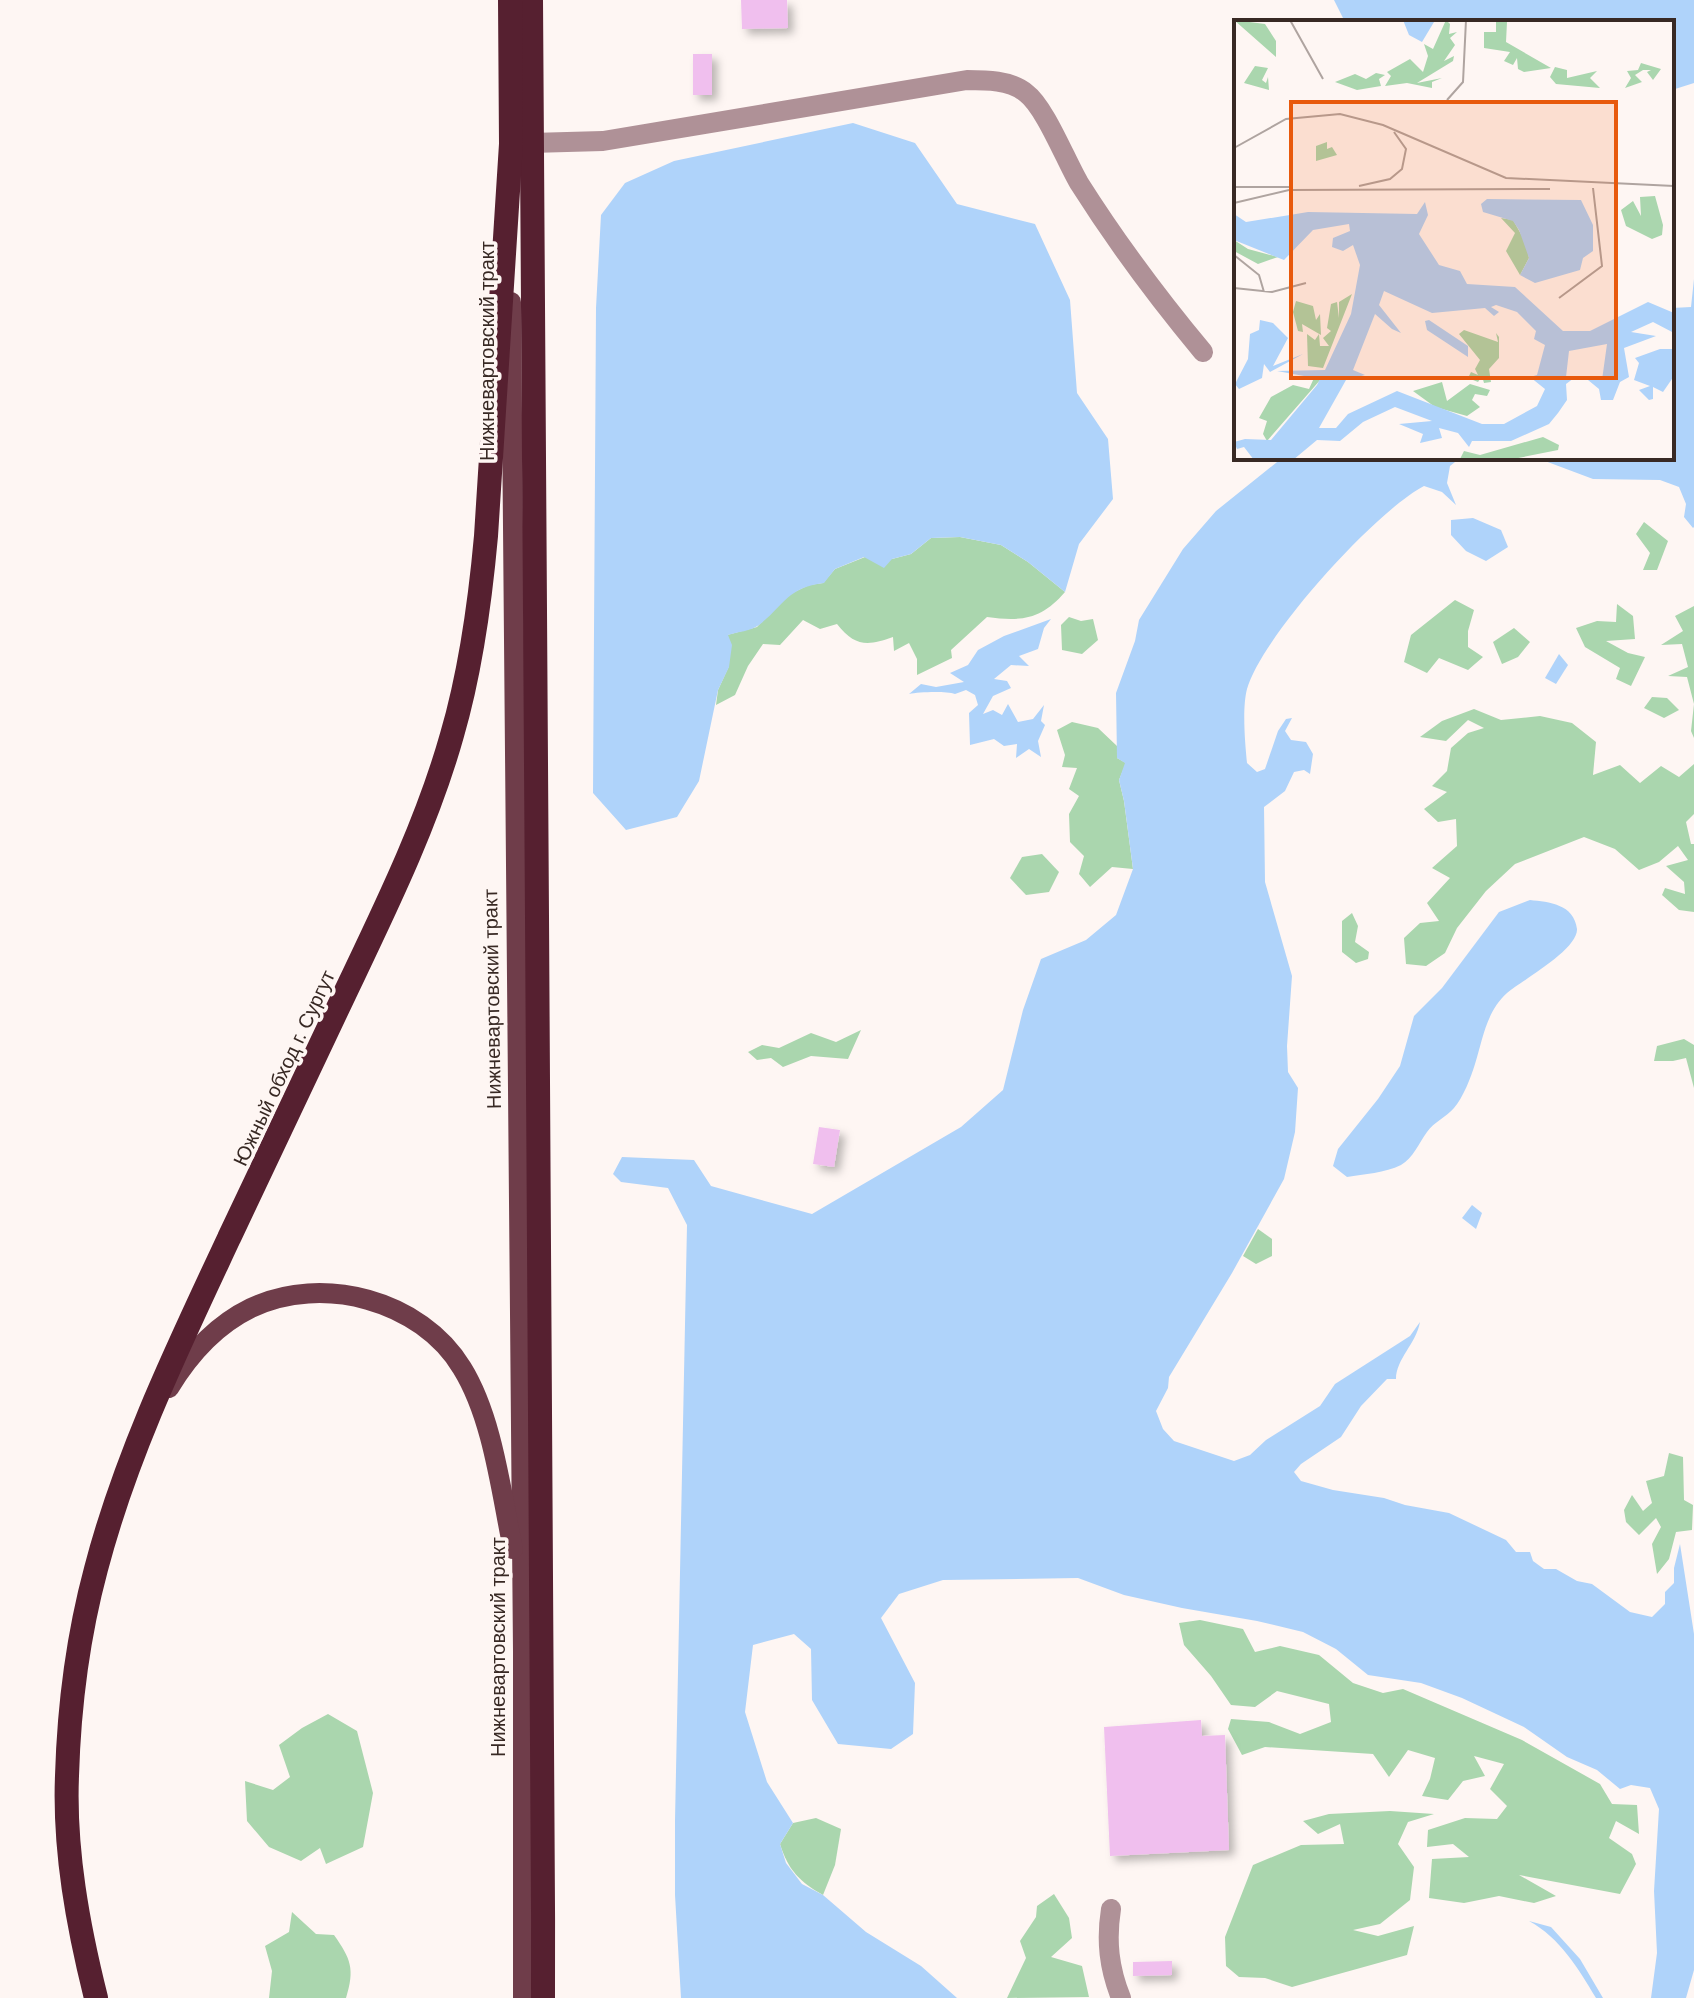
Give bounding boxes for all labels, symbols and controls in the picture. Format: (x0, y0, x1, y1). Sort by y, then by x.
inset map (1234, 20, 1674, 460)
street label: Нижневартовский тракт (476, 241, 498, 461)
street label: Нижневартовский тракт (479, 889, 505, 1109)
street label: Южный обход г. Сургут (229, 967, 339, 1169)
street label: Нижневартовский тракт (487, 1537, 509, 1757)

